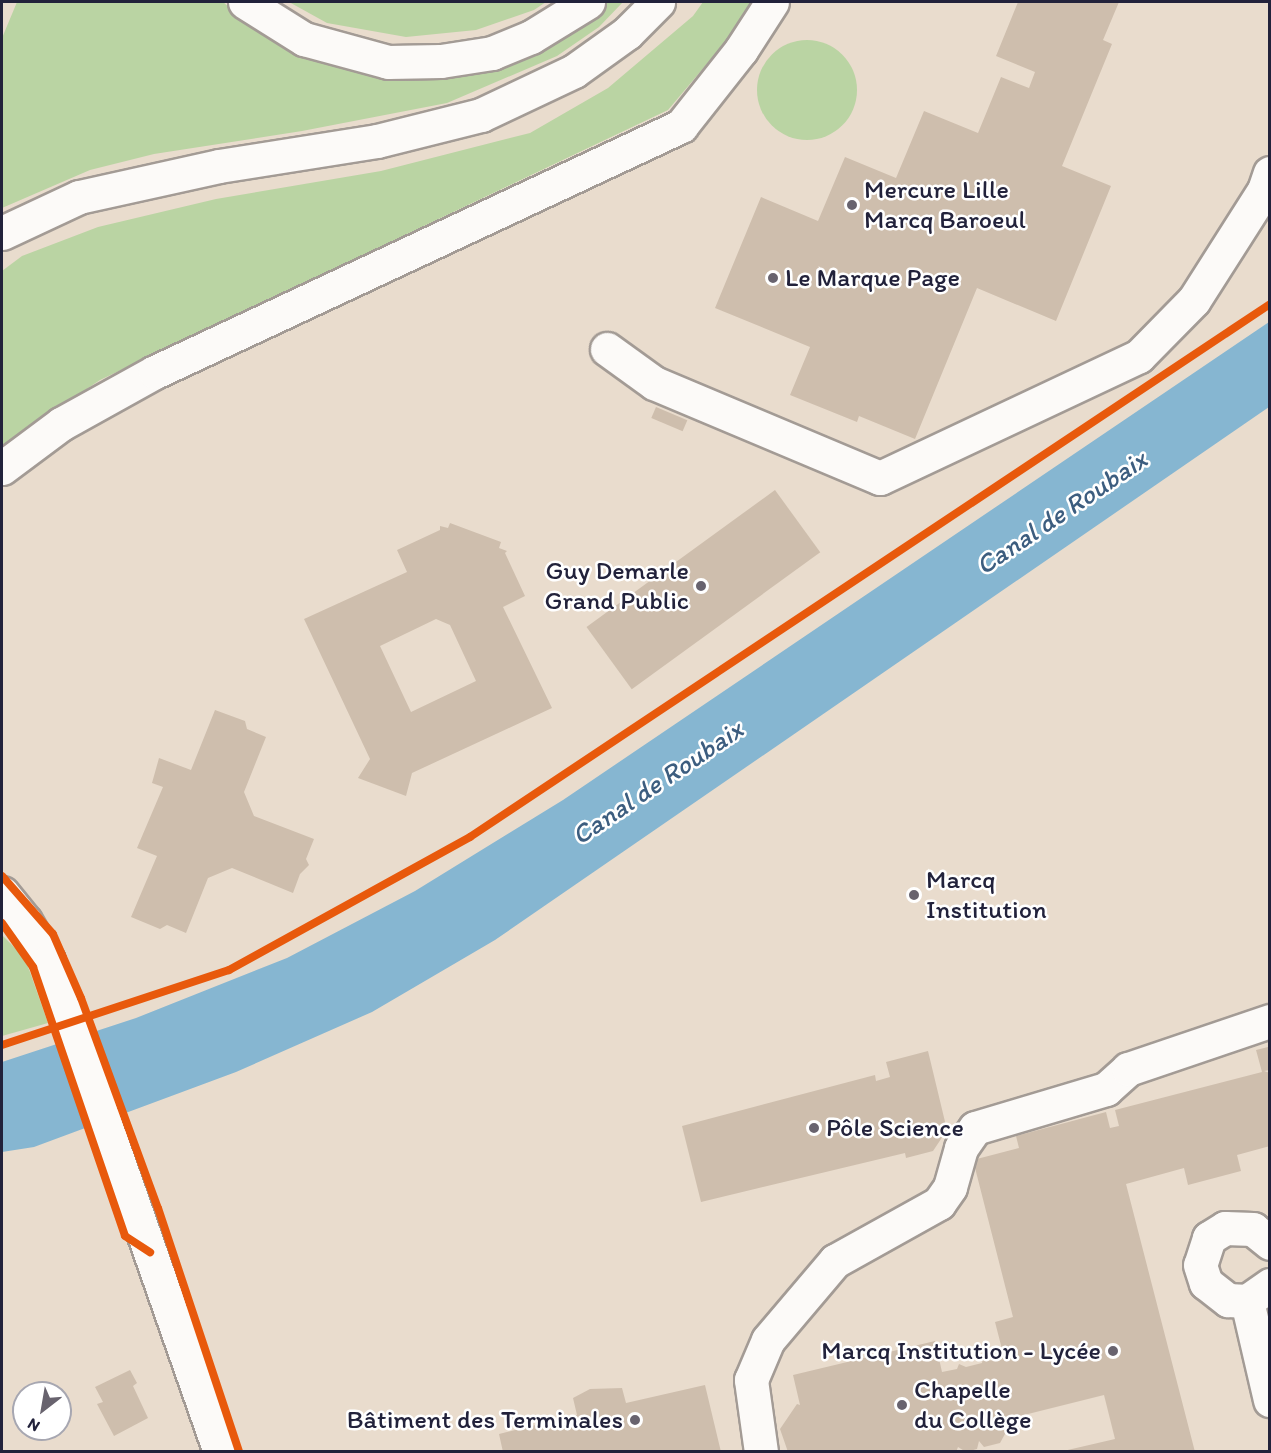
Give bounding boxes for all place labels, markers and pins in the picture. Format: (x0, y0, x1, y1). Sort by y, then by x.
place label: Mercure Lille Marcq Baroeul (864, 174, 1027, 236)
marker: Mercure Lille Marcq Baroeul (845, 198, 859, 212)
place label: Le Marque Page (785, 262, 960, 294)
marker: Le Marque Page (766, 271, 780, 285)
place label: Guy Demarle Grand Public (544, 555, 689, 616)
marker: Guy Demarle Grand Public (694, 579, 708, 593)
place label: Marcq Institution (926, 864, 1047, 926)
marker: Marcq Institution (907, 888, 921, 902)
place label: Pôle Science (826, 1112, 963, 1144)
marker: Pôle Science (807, 1121, 821, 1135)
place label: Marcq Institution - Lycée (821, 1335, 1101, 1367)
marker: Marcq Institution - Lycée (1106, 1344, 1120, 1358)
place label: Chapelle du Collège (914, 1374, 1031, 1436)
marker: Chapelle du Collège (895, 1398, 909, 1412)
place label: Bâtiment des Terminales (347, 1404, 623, 1436)
marker: Bâtiment des Terminales (628, 1413, 642, 1427)

